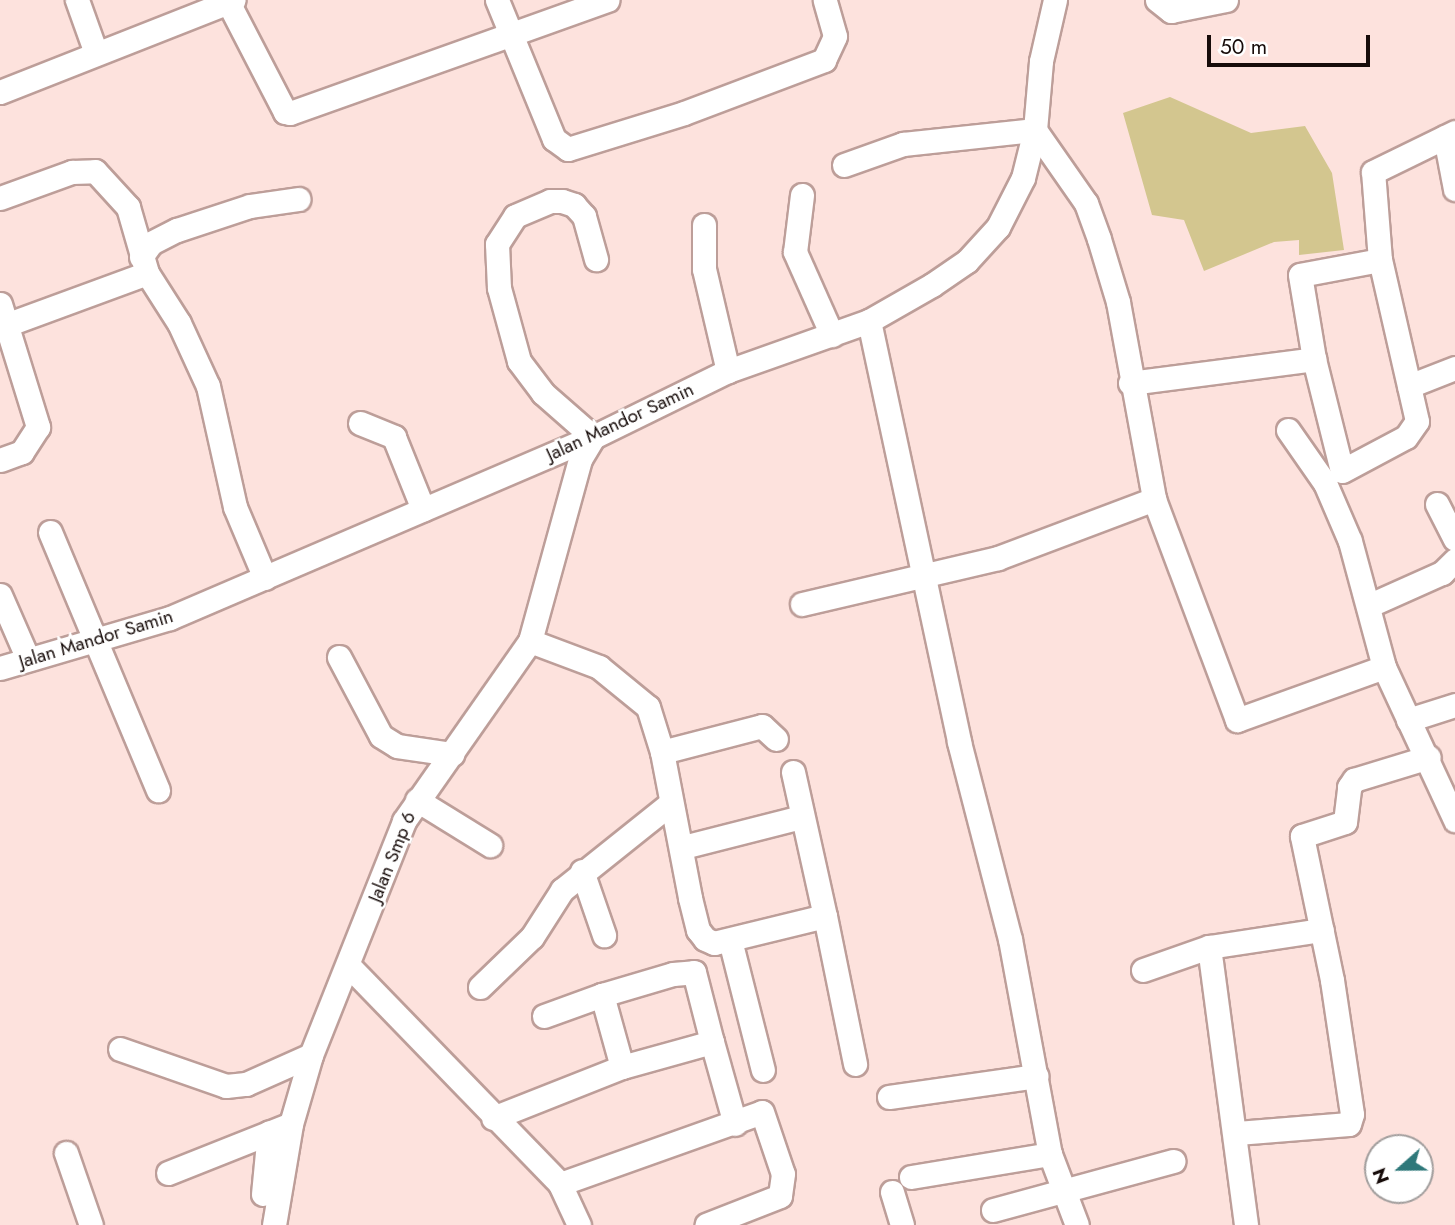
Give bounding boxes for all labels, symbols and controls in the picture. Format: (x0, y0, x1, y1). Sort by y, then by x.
scale bar (1210, 21, 1373, 65)
text: 50 m (1220, 32, 1267, 62)
street label: Jalan Mandor Samin (543, 378, 697, 466)
street label: Jalan Mandor Samin (16, 605, 176, 673)
street label: Jalan Smp 6 (364, 808, 420, 906)
north arrow (1364, 1134, 1434, 1204)
text: N (1365, 1164, 1396, 1188)

